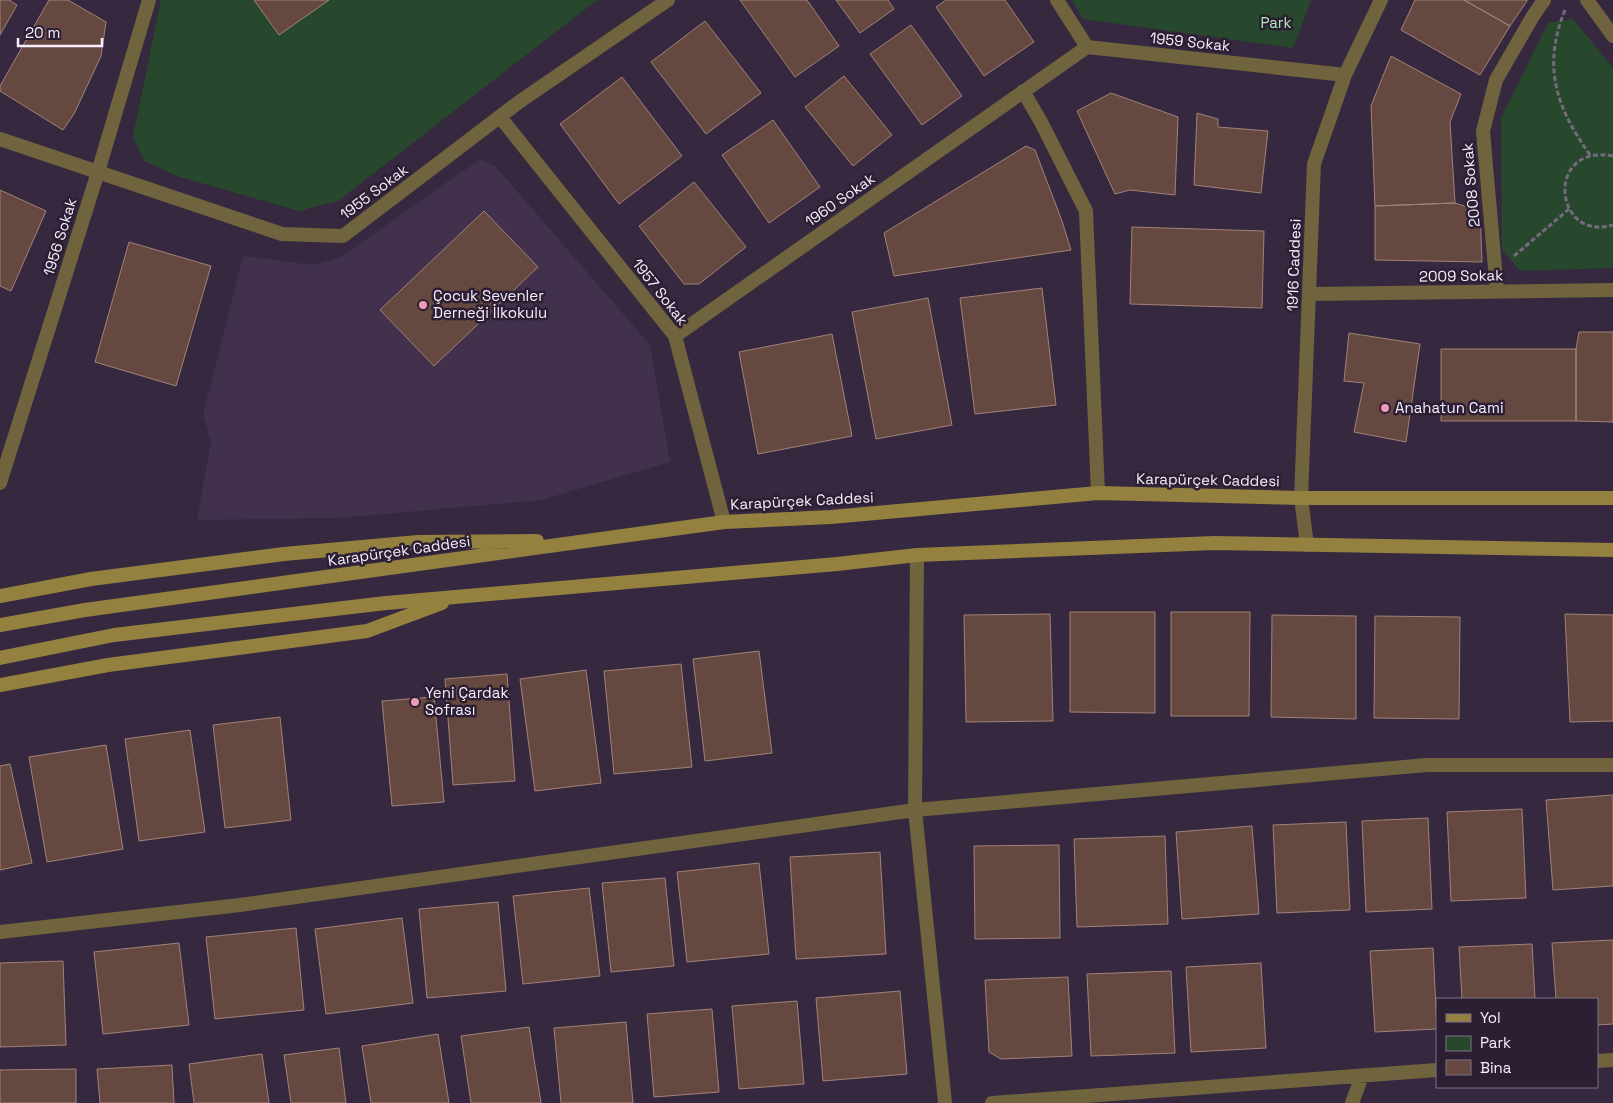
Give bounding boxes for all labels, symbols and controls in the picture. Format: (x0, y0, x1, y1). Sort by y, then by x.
park label: Park (1260, 13, 1292, 32)
scale bar (18, 15, 101, 47)
text: 20 m (25, 23, 60, 42)
street label: 1959 Sokak (1149, 28, 1231, 55)
street label: 2008 Sokak (1457, 142, 1484, 228)
street label: 1955 Sokak (336, 160, 411, 223)
street label: 1960 Sokak (801, 169, 878, 231)
street label: 1956 Sokak (39, 196, 80, 278)
street label: 1916 Caddesi (1282, 218, 1305, 312)
street label: 1957 Sokak (628, 254, 692, 329)
street label: 2009 Sokak (1419, 265, 1503, 286)
place label: Çocuk Sevenler Derneği İlkokulu (433, 286, 547, 322)
marker: Çocuk Sevenler Derneği İlkokulu (417, 299, 429, 311)
place label: Anahatun Cami (1395, 398, 1504, 417)
marker: Anahatun Cami (1379, 402, 1391, 414)
street label: Karapürçek Caddesi (1136, 469, 1280, 490)
street label: Karapürçek Caddesi (730, 487, 874, 514)
street label: Karapürçek Caddesi (326, 531, 471, 570)
place label: Yeni Çardak Sofrası (425, 683, 508, 719)
marker: Yeni Çardak Sofrası (409, 696, 421, 708)
legend (1436, 998, 1598, 1088)
text: Yol (1480, 1008, 1501, 1027)
text: Park (1480, 1033, 1511, 1052)
text: Bina (1480, 1058, 1512, 1077)

